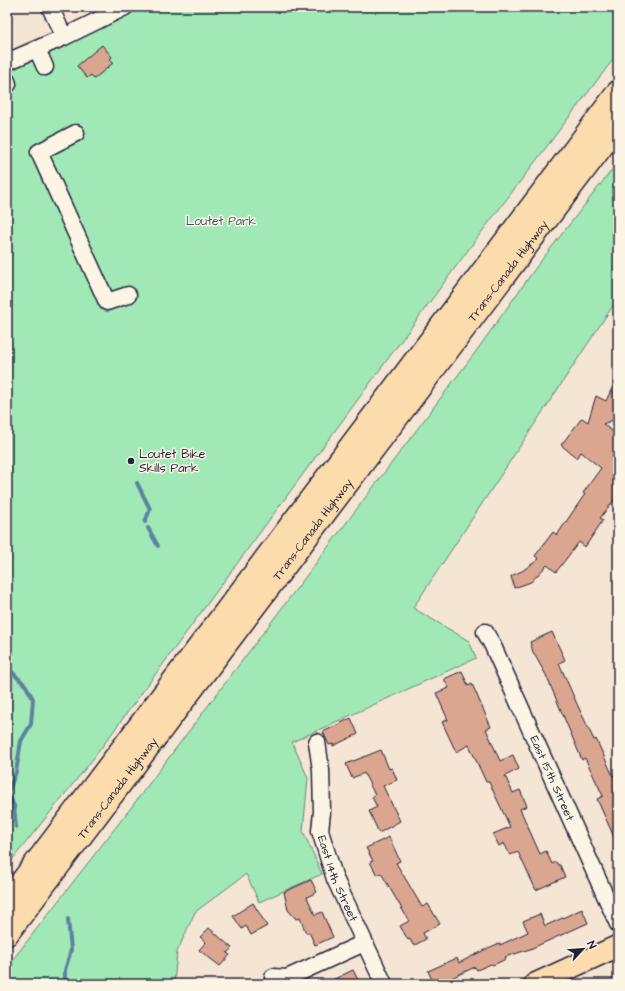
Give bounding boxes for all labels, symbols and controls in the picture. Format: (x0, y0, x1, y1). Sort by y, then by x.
park label: Loutet Park (186, 213, 257, 230)
street label: Trans-Canada Highway (464, 216, 553, 326)
place label: Loutet Bike Skills Park (139, 446, 206, 477)
marker: Loutet Bike Skills Park (126, 456, 136, 466)
street label: Trans-Canada Highway (269, 475, 358, 584)
street label: East 15th Street (525, 733, 579, 824)
street label: Trans-Canada Highway (74, 734, 163, 843)
street label: East 14th Street (313, 833, 362, 925)
north arrow (563, 929, 603, 969)
text: N (583, 938, 600, 951)

